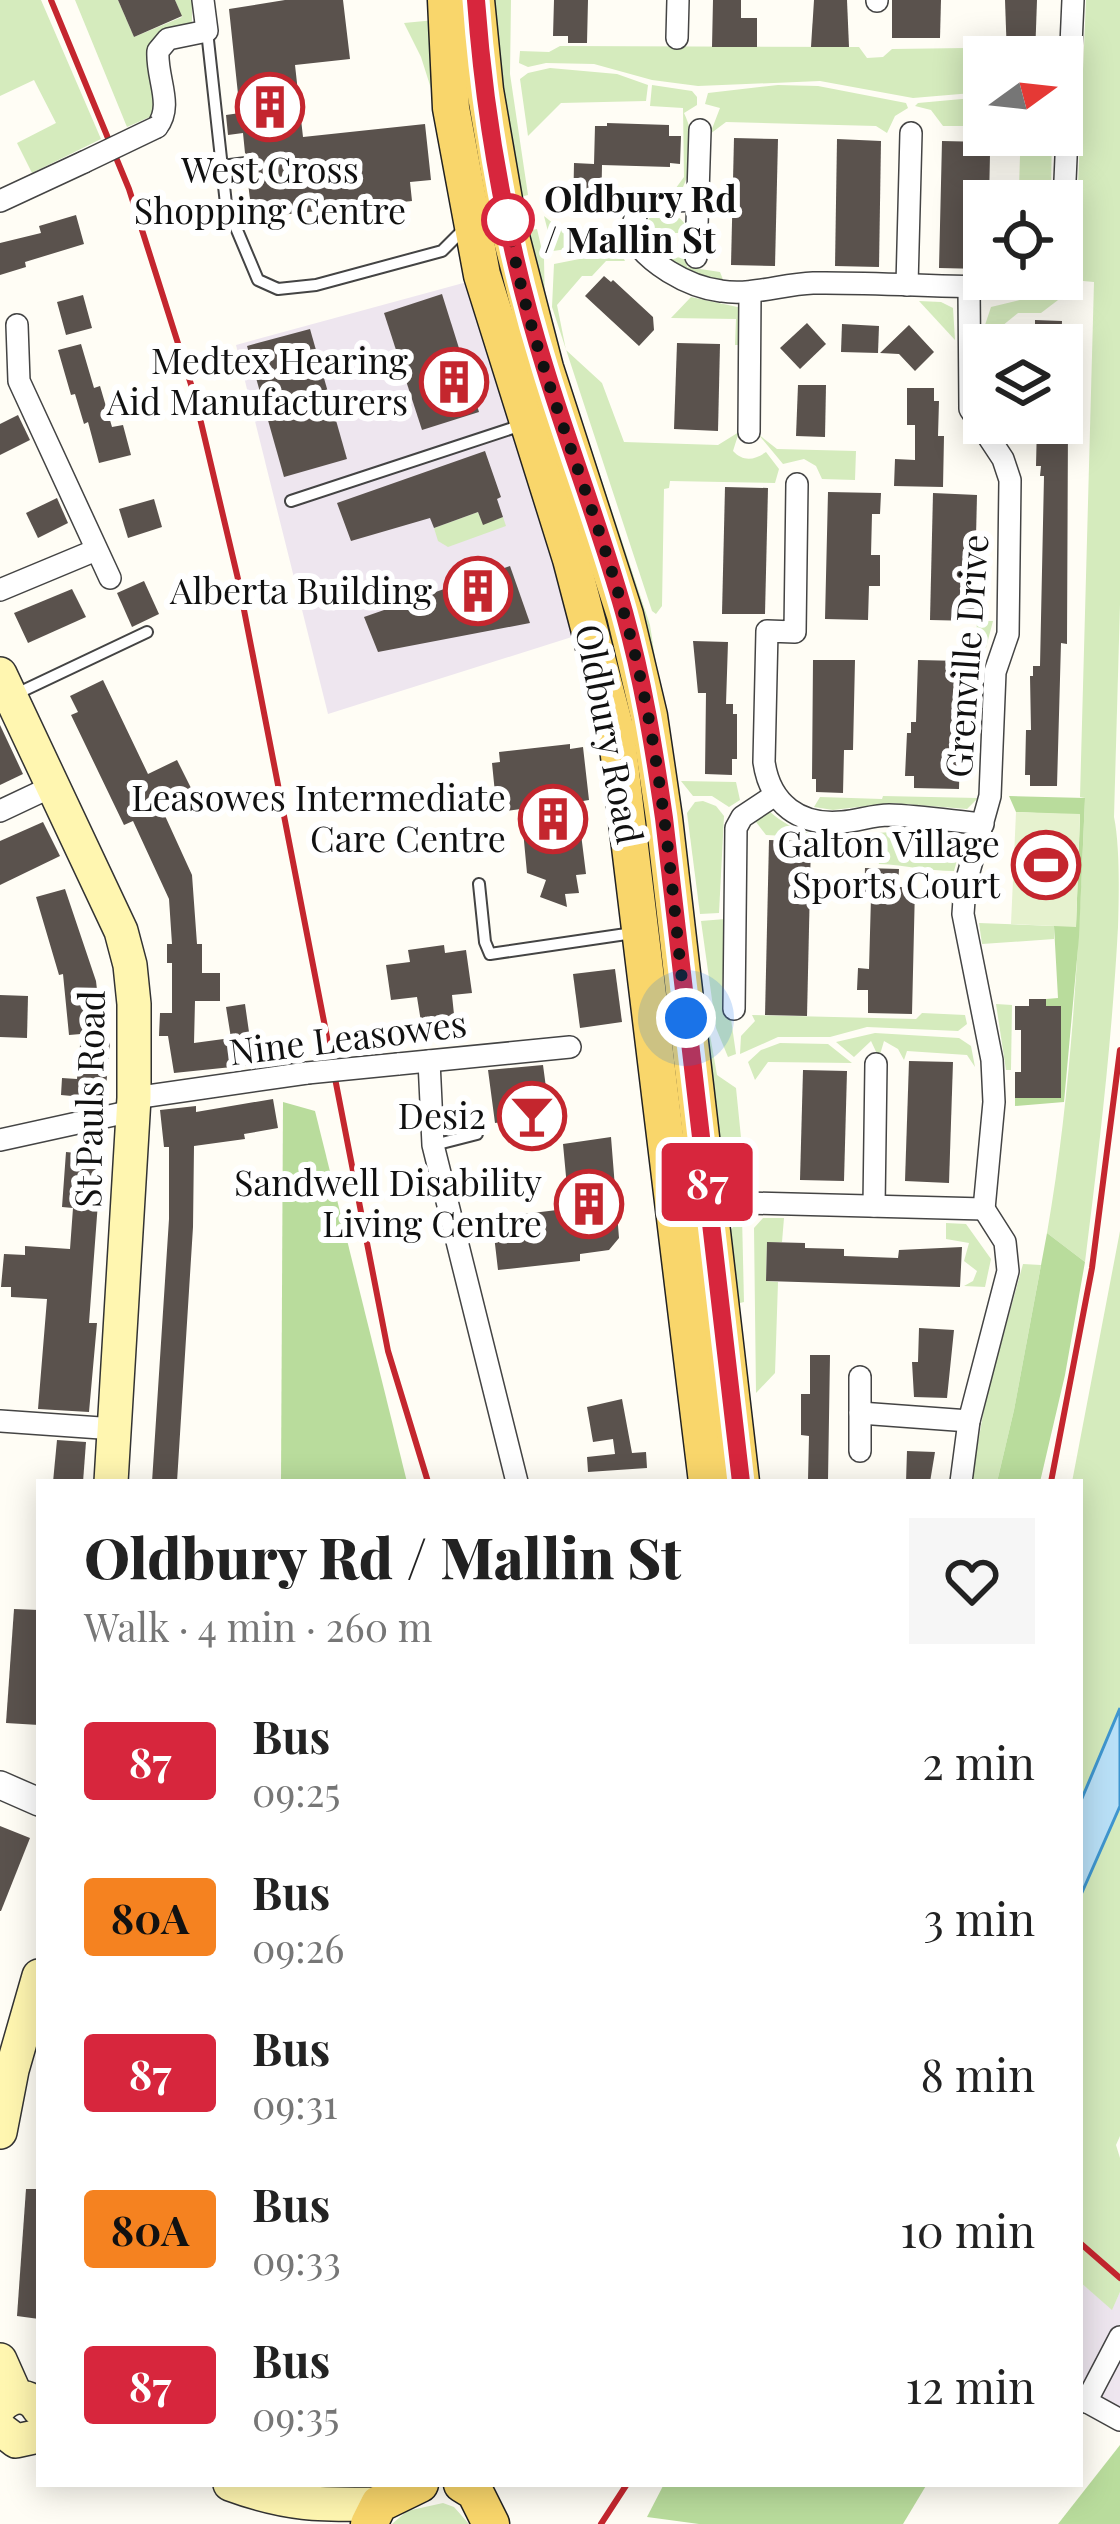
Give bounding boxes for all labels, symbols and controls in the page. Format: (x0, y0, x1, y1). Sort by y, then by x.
north arrow (963, 36, 1083, 156)
map controls (963, 36, 1083, 444)
building icon: West Cross Shopping Centre (235, 72, 305, 142)
place label: West Cross Shopping Centre (134, 144, 406, 233)
place label: Oldbury Rd / Mallin St (544, 173, 737, 262)
button: locate (963, 180, 1083, 300)
marker: Oldbury Rd / Mallin St (483, 195, 533, 245)
button: layers (963, 324, 1083, 444)
place label: Medtex Hearing Aid Manufacturers (106, 335, 408, 424)
building icon: Medtex Hearing Aid Manufacturers (419, 347, 489, 417)
street label: Grenville Drive (933, 533, 997, 779)
building icon: Alberta Building (443, 556, 513, 626)
place label: Alberta Building (169, 565, 432, 613)
street label: Oldbury Road (566, 620, 656, 847)
place label: Leasowes Intermediate Care Centre (131, 772, 506, 861)
building icon: Leasowes Intermediate Care Centre (518, 784, 588, 854)
place label: Galton Village Sports Court (777, 818, 1001, 907)
sports icon: Galton Village Sports Court (1011, 830, 1081, 900)
your location (656, 988, 716, 1048)
street label: St Pauls Road (62, 990, 114, 1208)
street label: Nine Leasowes (226, 998, 469, 1074)
bar icon: Desi2 (497, 1081, 567, 1151)
place label: Desi2 (398, 1090, 486, 1138)
line badge: 87 (653, 1143, 761, 1221)
text: 87 (686, 1154, 728, 1210)
place label: Sandwell Disability Living Centre (234, 1157, 542, 1246)
building icon: Sandwell Disability Living Centre (554, 1169, 624, 1239)
text: Oldbury Rd / Mallin St (84, 1517, 681, 1593)
button: heart (909, 1518, 1035, 1644)
text: Walk · 4 min · 260 m (84, 1600, 432, 1652)
text: Bus (252, 1705, 330, 1765)
text: 2 min (922, 1731, 1035, 1791)
text: 87 (129, 1733, 171, 1789)
text: 09:25 (252, 1765, 341, 1817)
text: Bus (252, 1861, 330, 1921)
text: 3 min (923, 1887, 1035, 1947)
text: 80A (111, 1889, 189, 1945)
text: 09:26 (252, 1921, 344, 1973)
text: Bus (252, 2017, 330, 2077)
text: 8 min (920, 2043, 1035, 2103)
text: 87 (129, 2045, 171, 2101)
text: 09:31 (252, 2077, 338, 2129)
text: Bus (252, 2173, 330, 2233)
text: 10 min (900, 2199, 1035, 2259)
text: 80A (111, 2201, 189, 2257)
text: 09:33 (252, 2233, 341, 2285)
text: Bus (252, 2329, 330, 2389)
text: 12 min (906, 2355, 1035, 2415)
text: 87 (129, 2357, 171, 2413)
text: 09:35 (252, 2389, 339, 2441)

